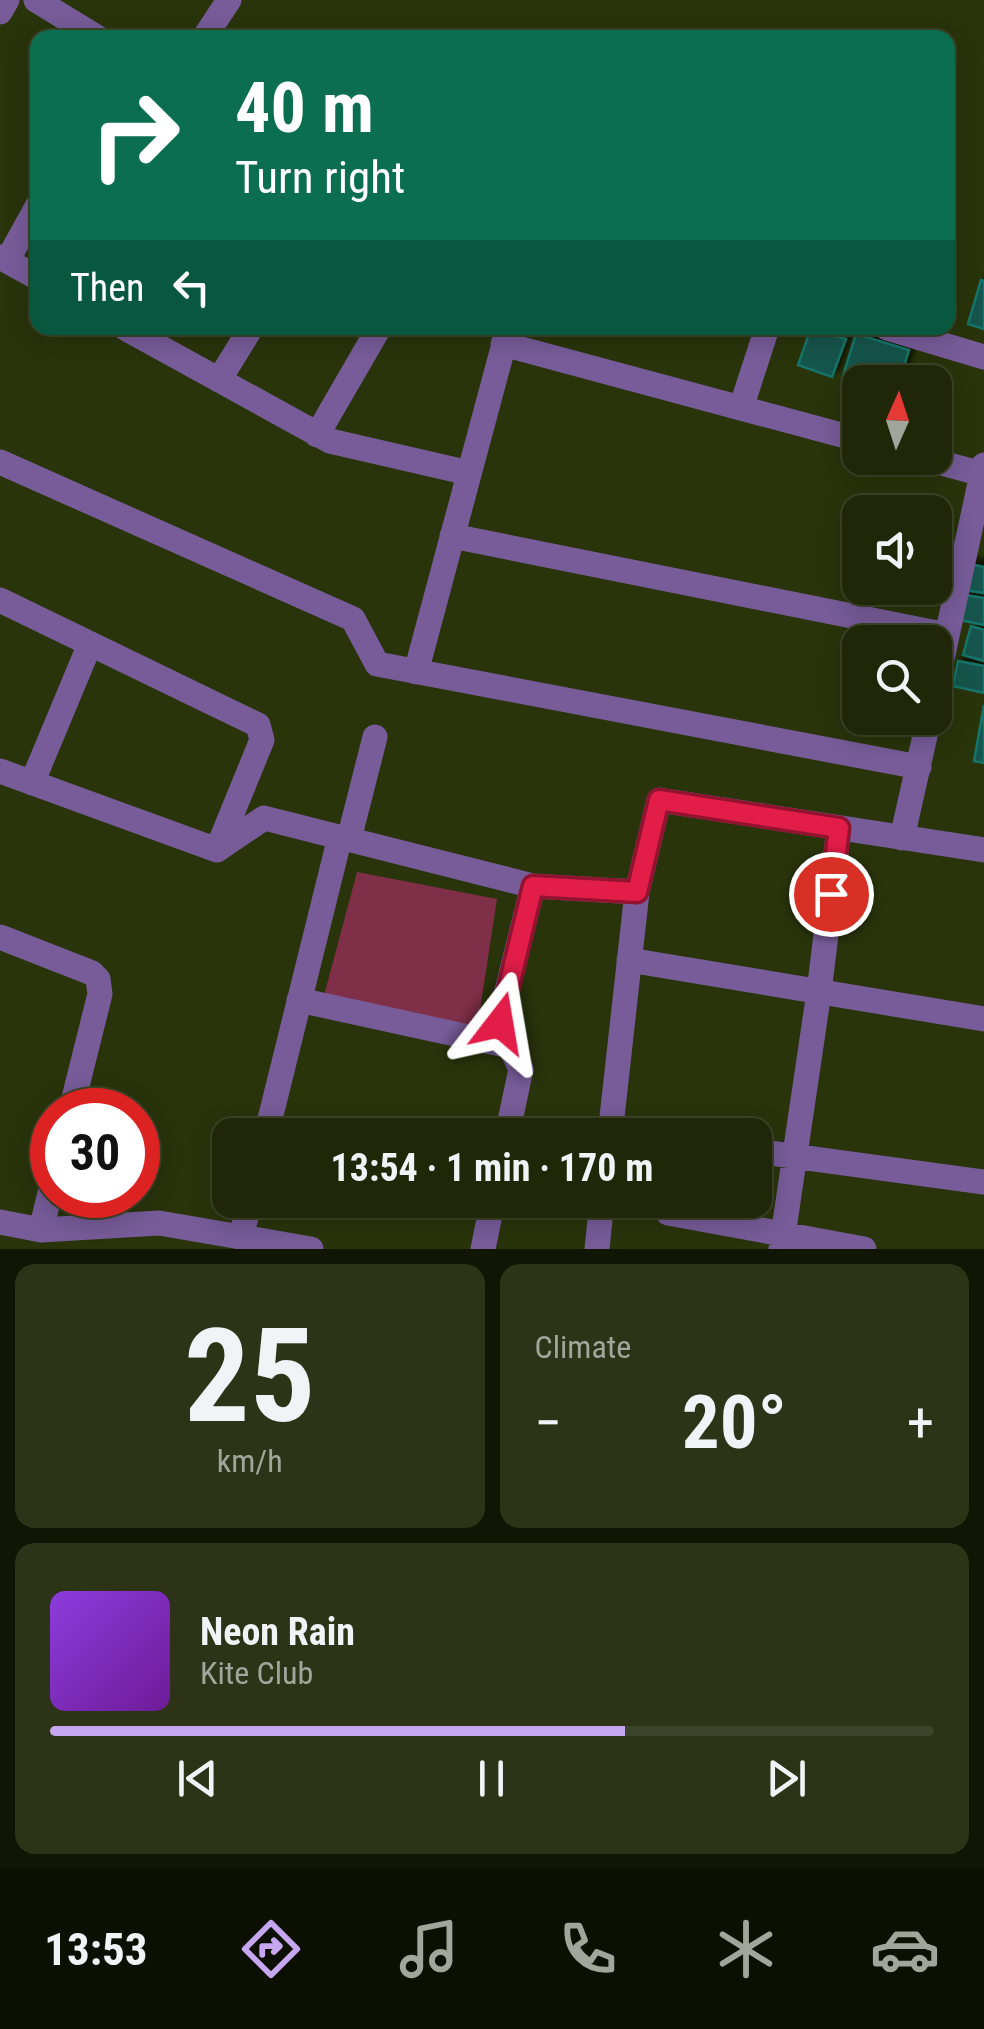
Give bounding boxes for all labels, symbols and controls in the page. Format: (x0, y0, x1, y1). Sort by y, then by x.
text: 40 m (235, 67, 374, 149)
icon: right (70, 70, 200, 200)
text: Turn right (235, 151, 405, 204)
icon: left (164, 260, 219, 315)
text: Then (70, 266, 144, 310)
north arrow (842, 365, 952, 475)
map controls (842, 365, 952, 735)
button: sound (842, 495, 952, 605)
button: search (842, 625, 952, 735)
pin (789, 852, 874, 937)
icon: arrive (804, 867, 859, 922)
position arrow (448, 971, 552, 1075)
speed limit sign: 30 (30, 1088, 160, 1218)
text: 13:54 · 1 min · 170 m (331, 1146, 653, 1190)
text: 25 (184, 1300, 315, 1453)
text: Climate (535, 1328, 631, 1366)
text: 20° (682, 1378, 787, 1466)
text: − (535, 1391, 562, 1455)
text: + (907, 1391, 934, 1455)
text: km/h (217, 1442, 283, 1480)
text: Neon Rain (200, 1610, 355, 1654)
text: Kite Club (200, 1654, 313, 1692)
icon: previous (170, 1751, 225, 1806)
icon: pause (464, 1751, 519, 1806)
icon: next (759, 1751, 814, 1806)
icon: directions (236, 1914, 306, 1984)
icon: music (394, 1914, 464, 1984)
icon: phone (553, 1914, 623, 1984)
icon: climate (711, 1914, 781, 1984)
icon: car (870, 1914, 940, 1984)
text: 13:53 (44, 1923, 148, 1976)

